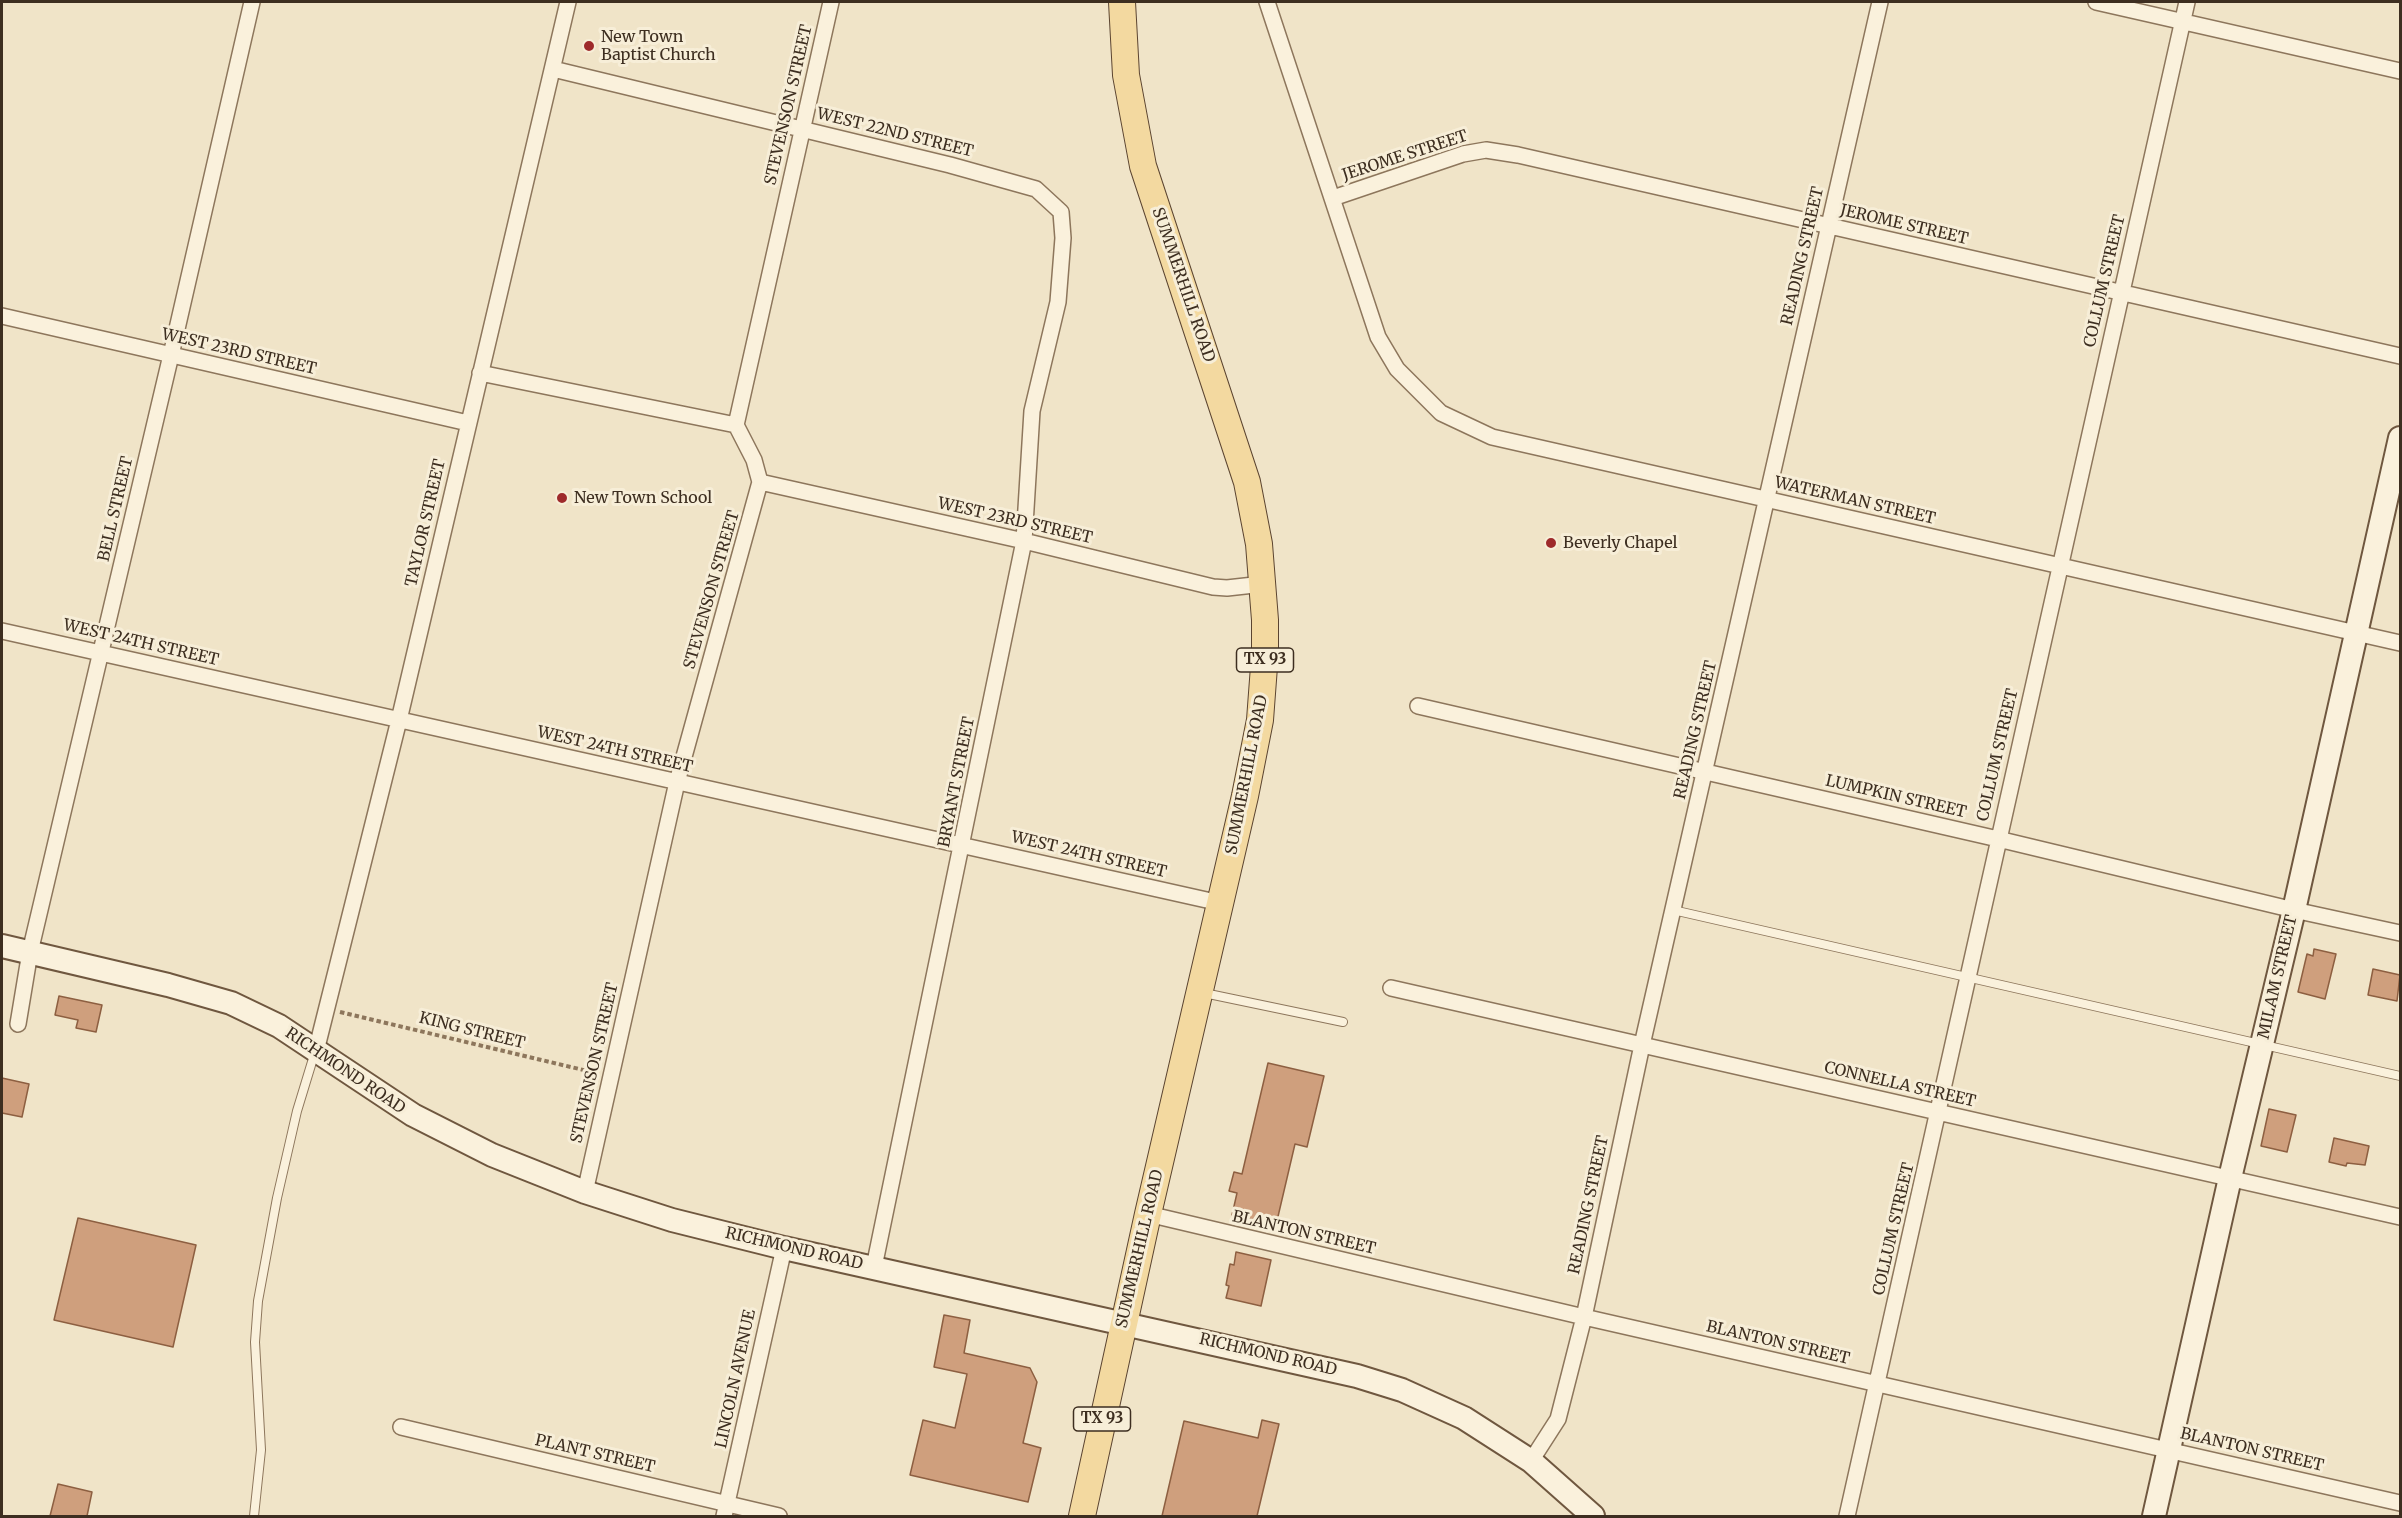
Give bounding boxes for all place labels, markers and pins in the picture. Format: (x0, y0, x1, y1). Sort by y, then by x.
place label: New Town Baptist Church (601, 27, 716, 65)
marker: New Town Baptist Church (582, 39, 596, 53)
place label: New Town School (574, 488, 712, 508)
marker: New Town School (555, 491, 569, 505)
place label: Beverly Chapel (1563, 533, 1677, 553)
marker: Beverly Chapel (1544, 536, 1558, 550)

